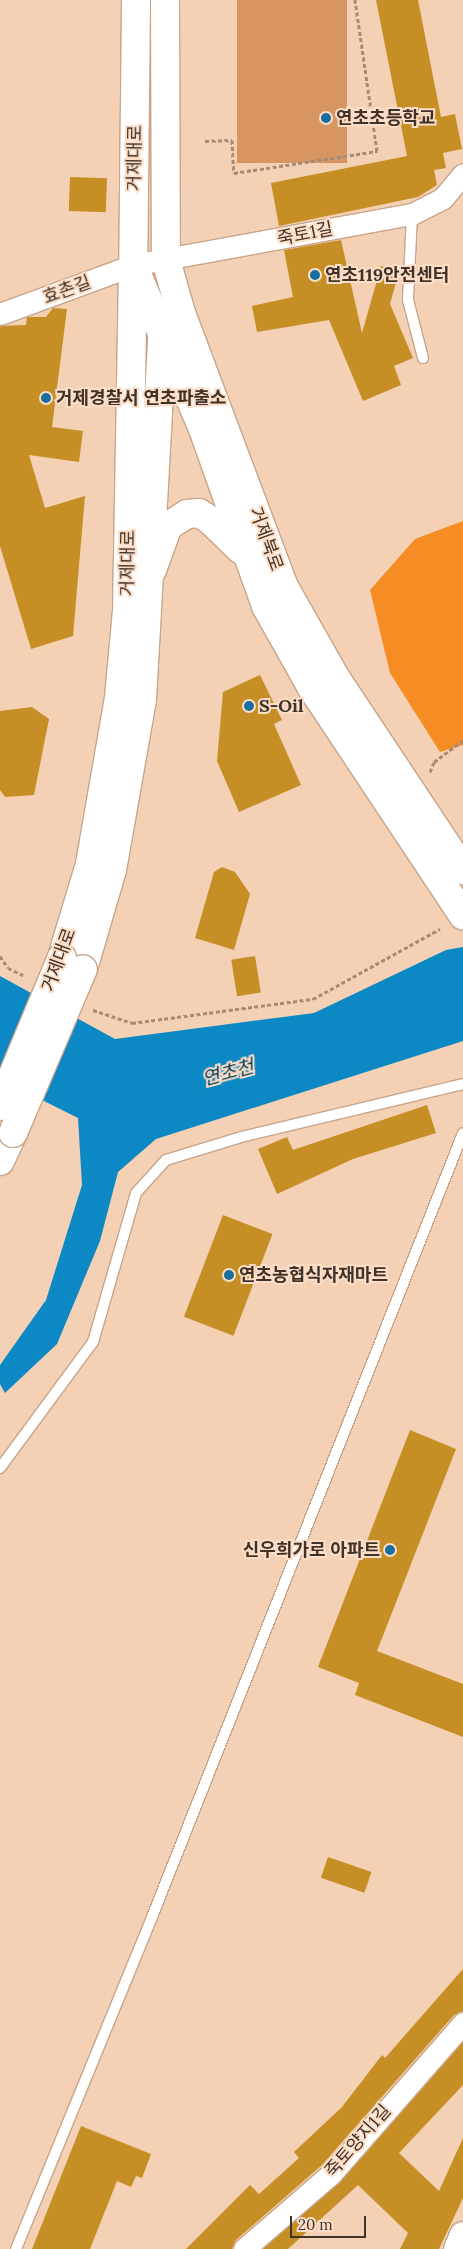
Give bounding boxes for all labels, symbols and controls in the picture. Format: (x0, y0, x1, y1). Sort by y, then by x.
place label: 연초초등학교 (336, 107, 435, 129)
marker: 연초초등학교 (320, 112, 332, 124)
street label: 거제대로 (124, 125, 146, 191)
street label: 죽토1길 (275, 218, 335, 250)
place label: 연초119안전센터 (325, 264, 449, 286)
marker: 연초119안전센터 (309, 269, 321, 281)
street label: 효촌길 (40, 271, 94, 309)
place label: 거제경찰서 연초파출소 (56, 387, 226, 409)
marker: 거제경찰서 연초파출소 (40, 392, 52, 404)
street label: 거제북로 (245, 504, 287, 574)
street label: 거제대로 (117, 530, 139, 596)
place label: S-Oil (259, 695, 304, 717)
marker: S-Oil (243, 700, 255, 712)
street label: 거제대로 (38, 925, 80, 995)
water label: 연초천 (200, 1055, 256, 1091)
place label: 연초농협식자재마트 (239, 1264, 388, 1286)
marker: 연초농협식자재마트 (223, 1269, 235, 1281)
place label: 신우희가로 아파트 (243, 1539, 380, 1561)
marker: 신우희가로 아파트 (384, 1544, 396, 1556)
street label: 죽토양지1길 (321, 2100, 395, 2182)
scale bar (293, 2206, 369, 2238)
text: 20 m (298, 2215, 333, 2234)

